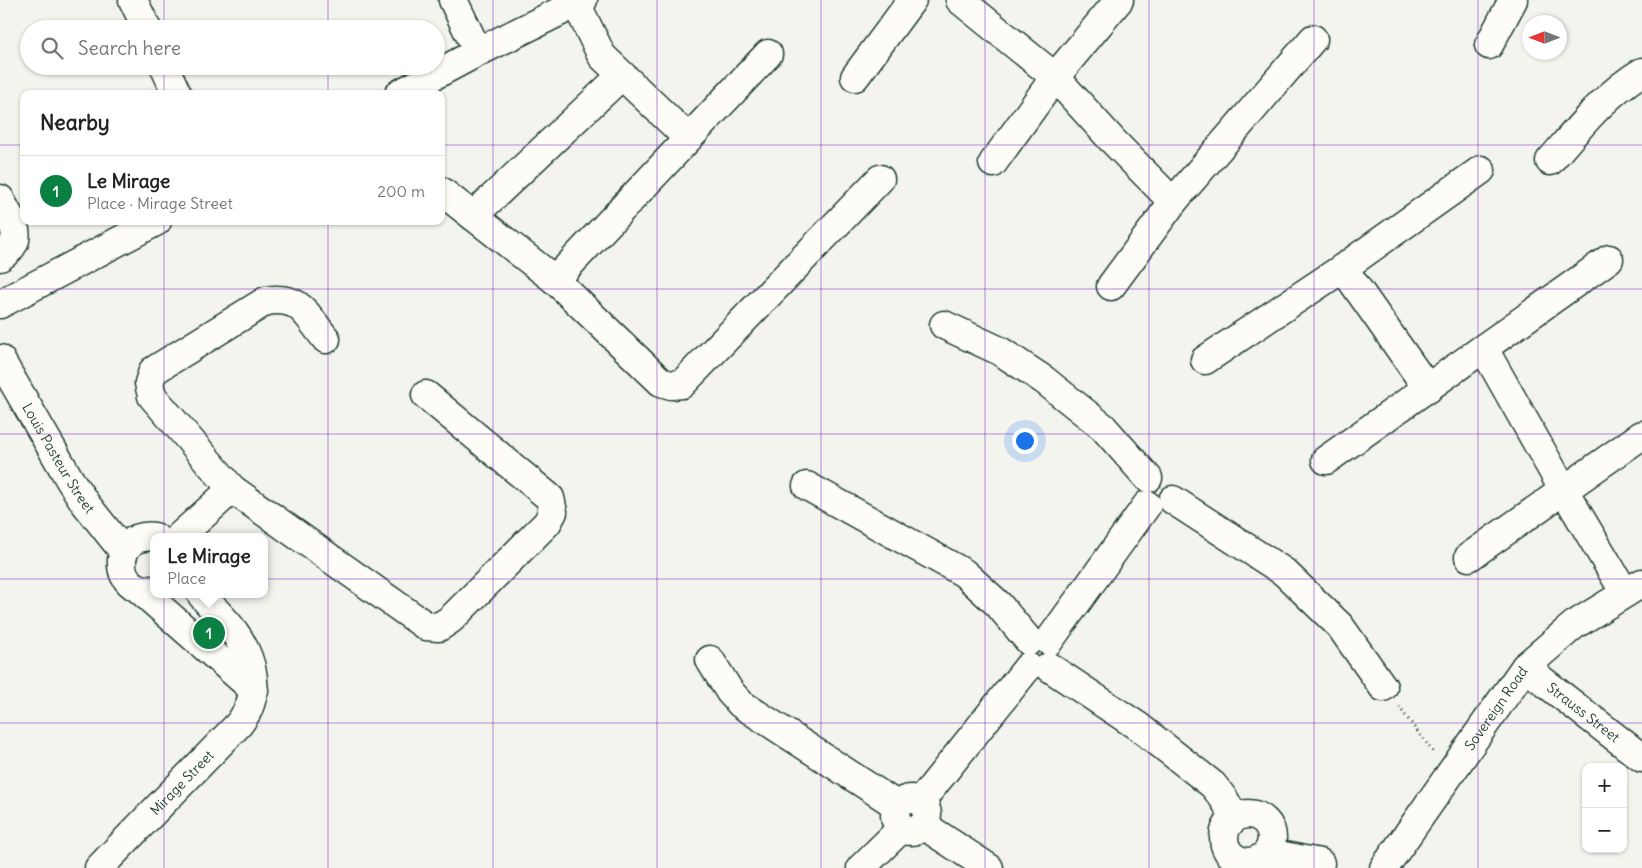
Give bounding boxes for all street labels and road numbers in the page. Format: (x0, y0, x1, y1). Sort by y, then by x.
street label: Louis Pasteur Street (18, 400, 99, 517)
street label: Sovereign Road (1460, 663, 1532, 754)
street label: Strauss Street (1543, 678, 1624, 747)
street label: Mirage Street (146, 746, 218, 819)

